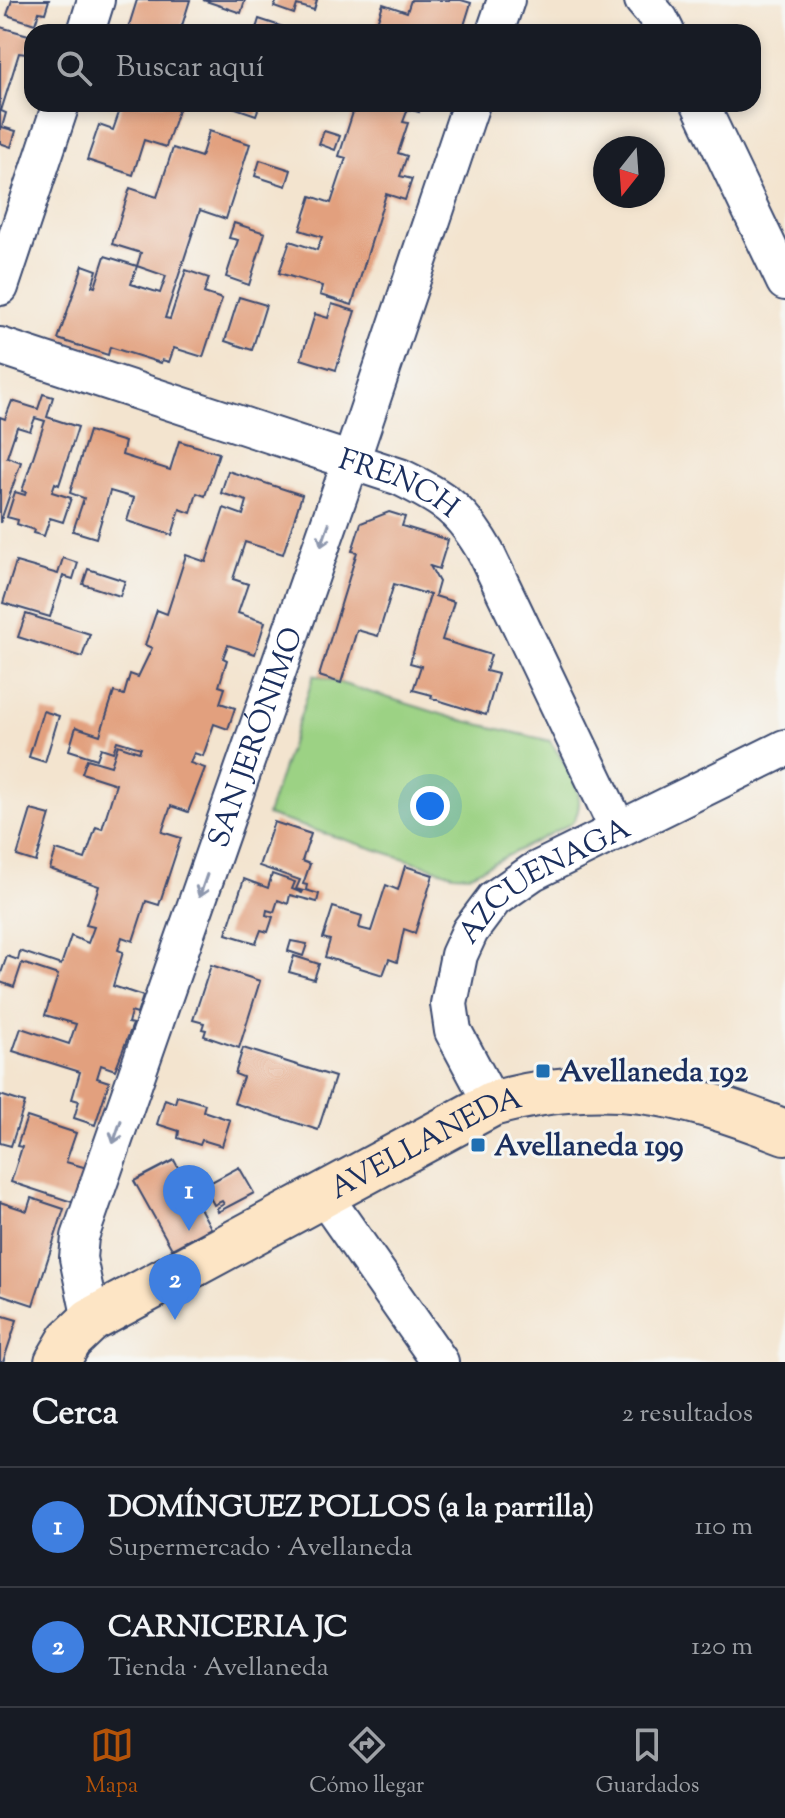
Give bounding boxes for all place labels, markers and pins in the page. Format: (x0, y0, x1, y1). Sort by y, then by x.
place label: Avellaneda 192 (559, 1052, 748, 1095)
marker: Avellaneda 192 (534, 1062, 552, 1080)
place label: Avellaneda 199 (494, 1126, 684, 1169)
marker: Avellaneda 199 (469, 1136, 487, 1154)
pin: 1 (163, 1165, 215, 1231)
pin: 2 (149, 1254, 201, 1320)

